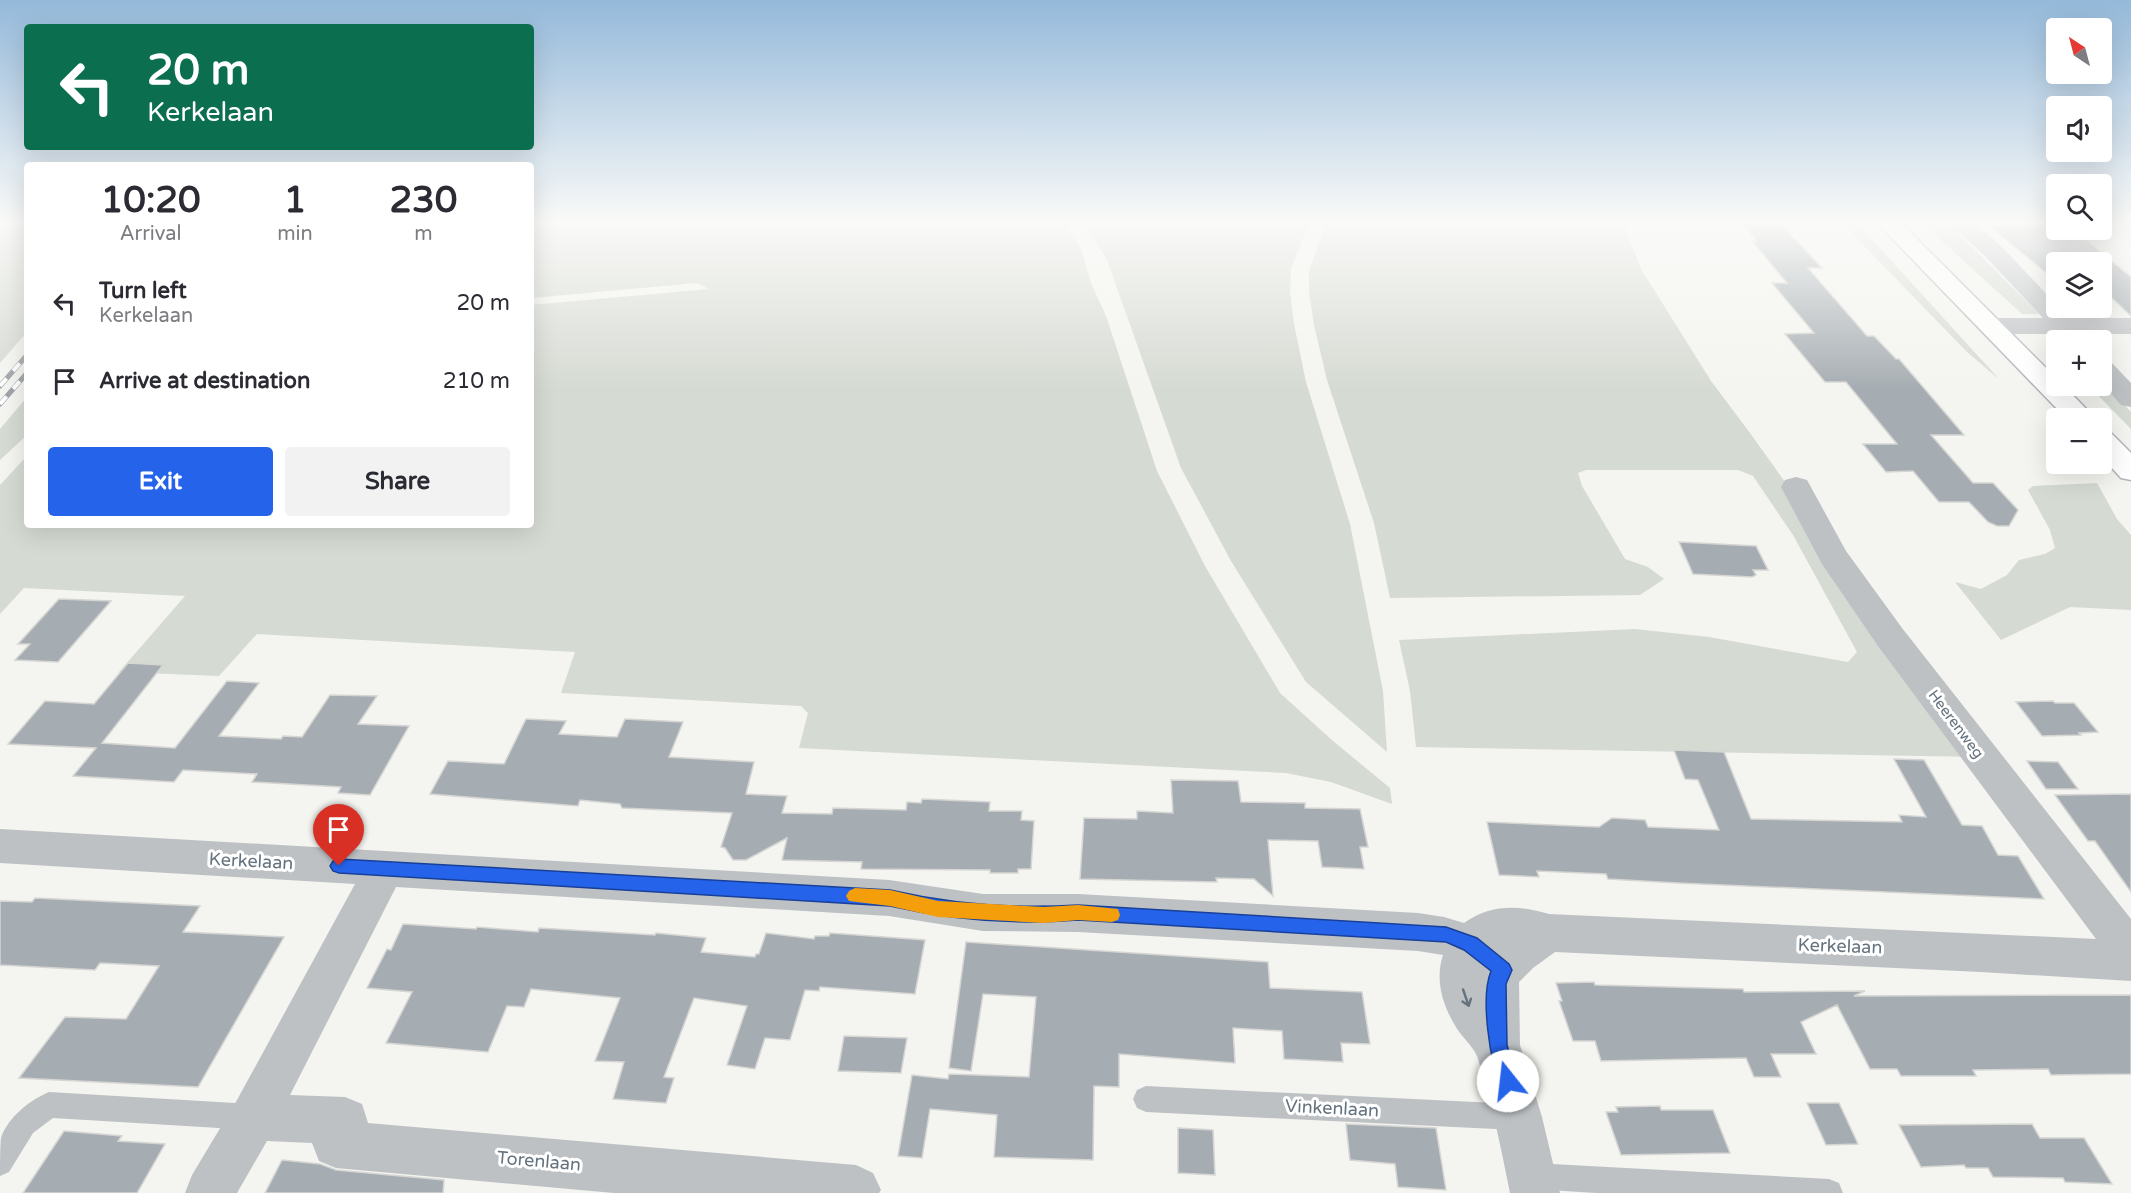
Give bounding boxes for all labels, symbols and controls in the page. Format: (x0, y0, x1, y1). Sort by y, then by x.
north arrow (2046, 18, 2112, 84)
map controls (2046, 18, 2112, 474)
text: 20 m (147, 45, 249, 96)
icon: left (48, 48, 126, 126)
text: Kerkelaan (147, 96, 274, 129)
button: sound (2046, 96, 2112, 162)
button: search (2046, 174, 2112, 240)
text: 10:20 (101, 179, 201, 222)
text: 1 (284, 179, 306, 222)
text: 230 (389, 179, 457, 222)
text: Arrival (120, 222, 182, 246)
text: min (277, 222, 313, 246)
text: m (414, 222, 433, 246)
button: layers (2046, 252, 2112, 318)
text: Turn left (99, 278, 187, 304)
icon: left (48, 287, 81, 320)
text: 20 m (456, 290, 510, 316)
text: Kerkelaan (99, 304, 193, 328)
button: + (2046, 330, 2112, 396)
icon: arrive (48, 365, 81, 398)
text: Arrive at destination (99, 368, 310, 394)
text: 210 m (443, 368, 510, 394)
button: − (2046, 408, 2112, 474)
button: Exit (48, 447, 273, 516)
button: Share (285, 447, 510, 516)
street label: Heerenweg (1924, 686, 1988, 762)
pin (313, 804, 364, 866)
icon: arrive (322, 813, 355, 846)
street label: Kerkelaan (208, 848, 294, 874)
street label: Kerkelaan (1797, 934, 1883, 958)
one-way arrow (1461, 988, 1472, 1007)
position arrow (1476, 1049, 1540, 1113)
street label: Vinkenlaan (1284, 1095, 1380, 1121)
street label: Torenlaan (496, 1146, 582, 1176)

